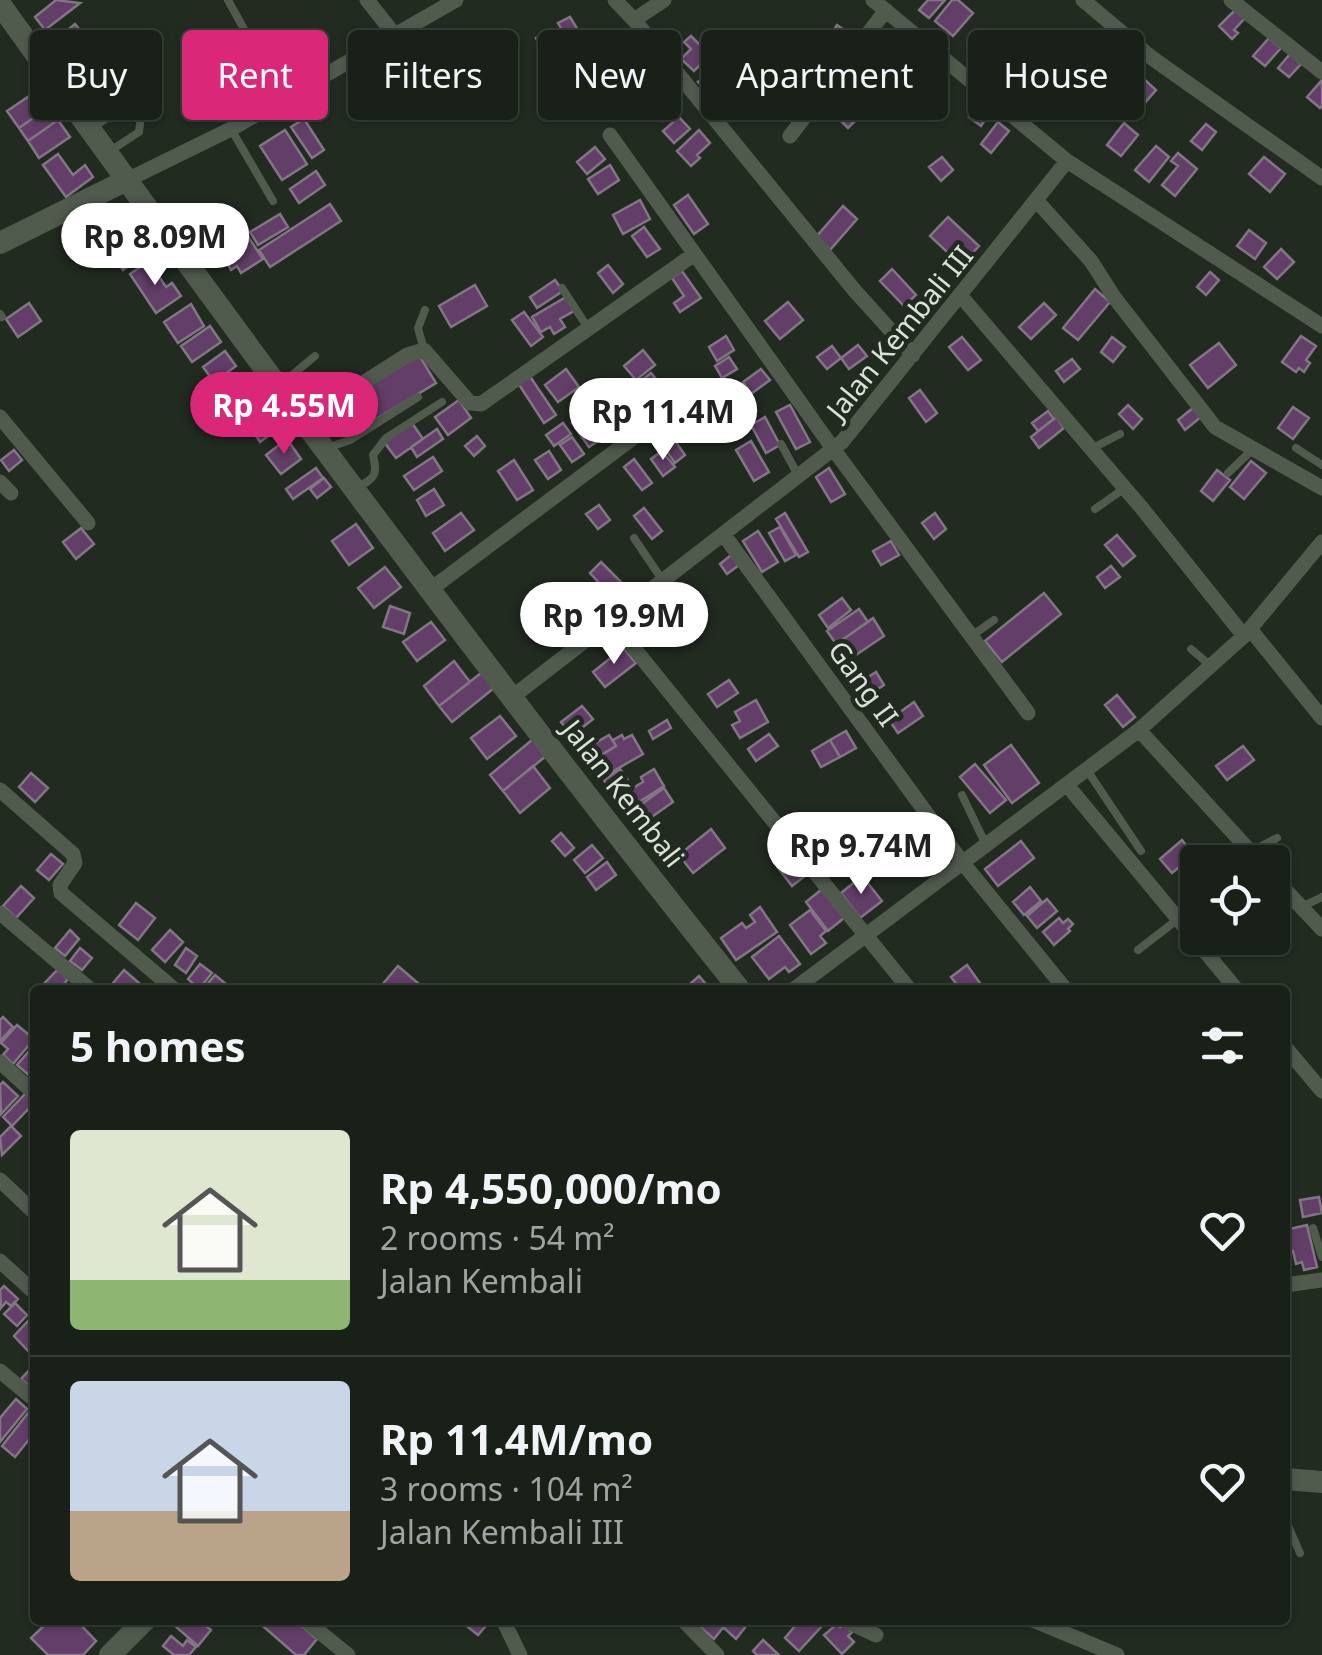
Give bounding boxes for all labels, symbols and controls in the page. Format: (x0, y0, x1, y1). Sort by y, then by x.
chip: Buy (30, 30, 162, 120)
chip: Rent (182, 30, 328, 120)
chip: Filters (348, 30, 518, 120)
chip: New (538, 30, 681, 120)
chip: Apartment (701, 30, 948, 120)
chip: House (968, 30, 1144, 120)
pin: Rp 8.09M (52, 203, 258, 288)
text: Rp 8.09M (83, 214, 227, 257)
street label: Jalan Kembali III (815, 237, 981, 429)
pin: Rp 4.55M (181, 372, 387, 457)
pin: Rp 11.4M (560, 378, 766, 463)
text: Rp 4.55M (212, 383, 356, 426)
text: Rp 11.4M (591, 389, 735, 432)
pin: Rp 19.9M (511, 582, 717, 667)
text: Rp 19.9M (542, 593, 686, 636)
street label: Gang II (820, 633, 908, 733)
street label: Jalan Kembali (553, 709, 694, 875)
pin: Rp 9.74M (758, 812, 964, 897)
text: Rp 9.74M (789, 823, 933, 866)
map controls (1180, 845, 1290, 955)
button: locate (1180, 845, 1290, 955)
text: 5 homes (70, 1017, 246, 1074)
icon: filters (1195, 1018, 1250, 1073)
text: Rp 4,550,000/mo (380, 1159, 722, 1216)
icon: home (150, 1170, 270, 1290)
icon: heart (1195, 1203, 1250, 1258)
text: 2 rooms · 54 m² (380, 1216, 614, 1259)
text: Jalan Kembali (380, 1259, 583, 1302)
text: Rp 11.4M/mo (380, 1410, 653, 1467)
icon: home (150, 1421, 270, 1541)
icon: heart (1195, 1454, 1250, 1509)
text: 3 rooms · 104 m² (380, 1467, 633, 1510)
text: Jalan Kembali III (380, 1510, 624, 1553)

